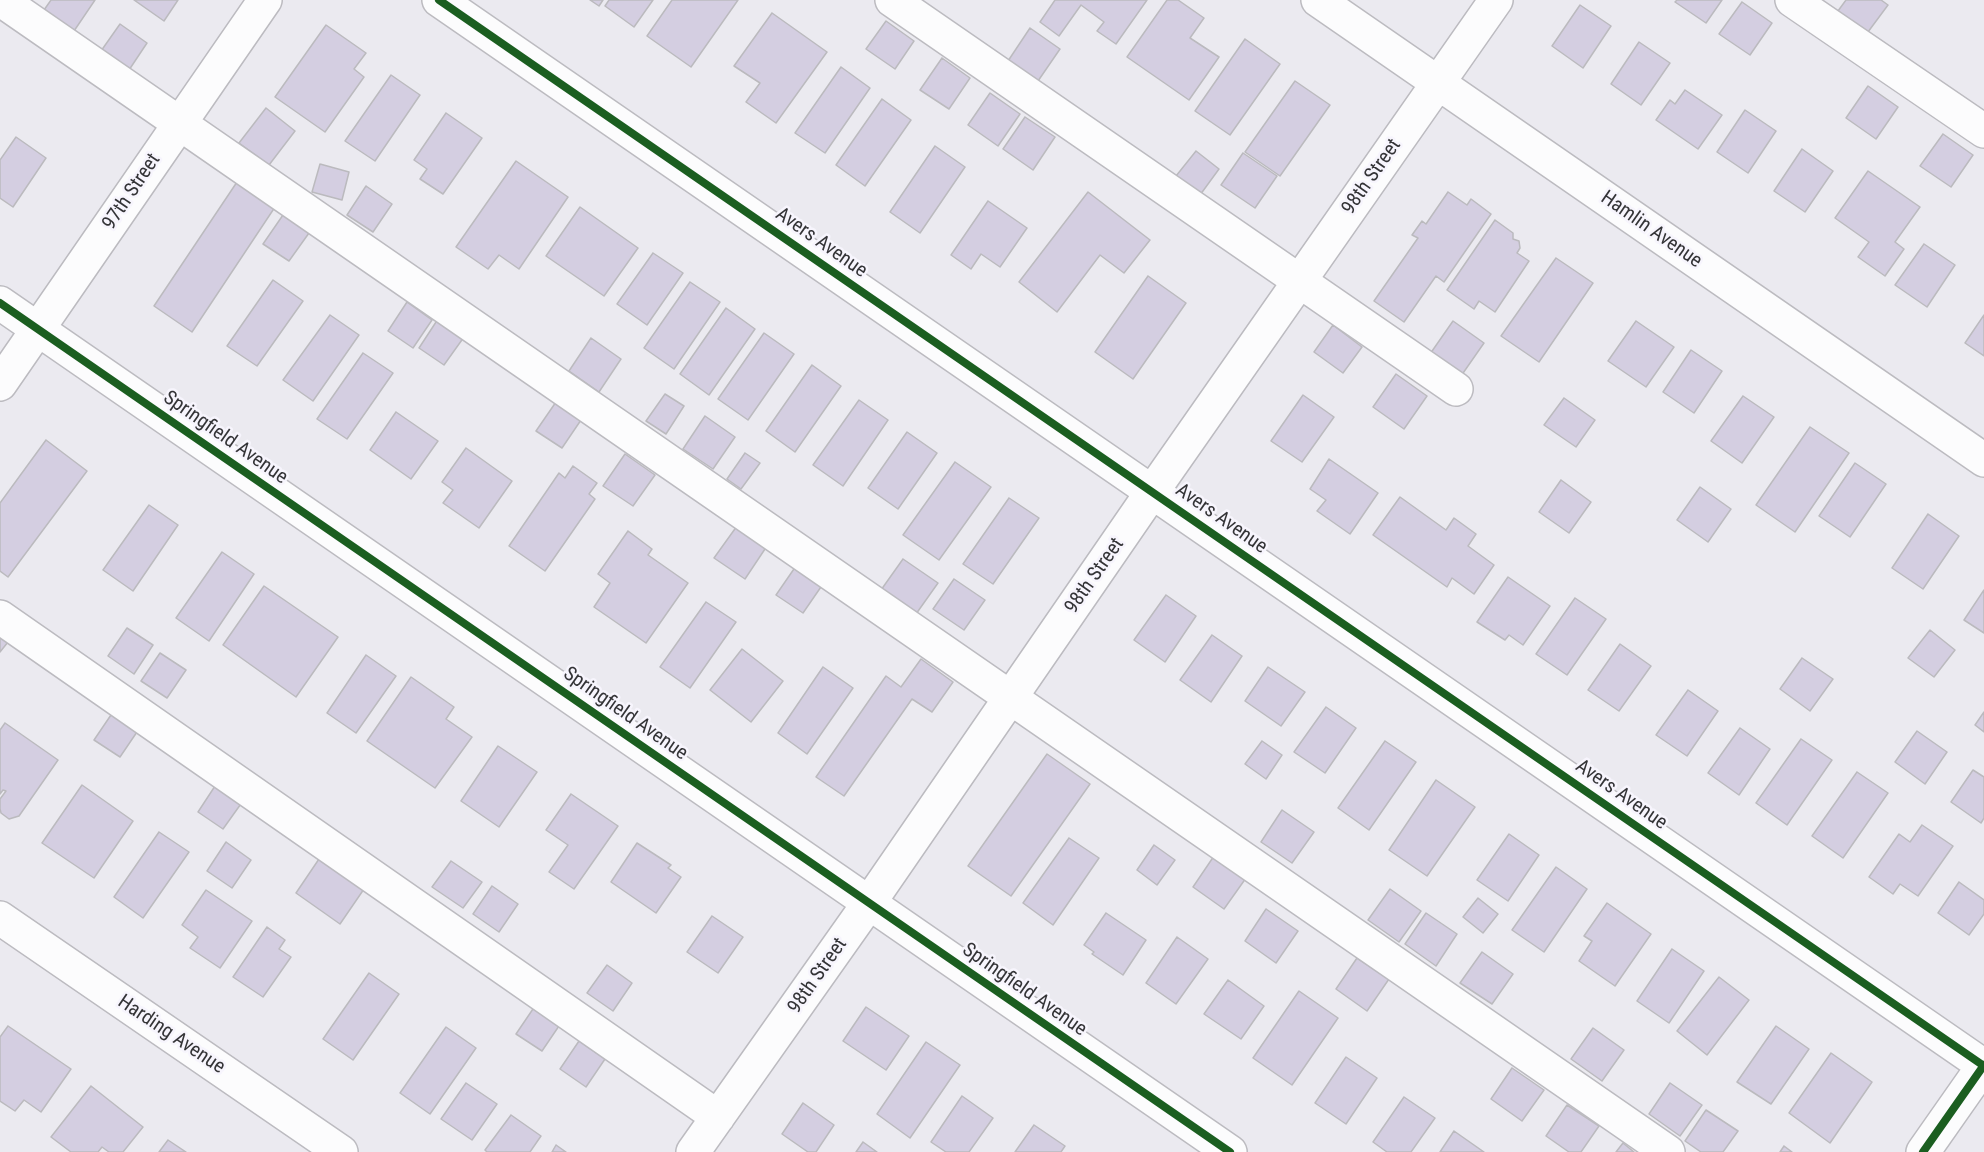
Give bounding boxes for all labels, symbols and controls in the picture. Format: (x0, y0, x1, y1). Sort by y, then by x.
street label: 98th Street (1337, 135, 1407, 219)
street label: 97th Street (98, 149, 166, 235)
street label: Hamlin Avenue (1596, 186, 1706, 274)
street label: Avers Avenue (771, 203, 871, 283)
street label: Springfield Avenue (158, 386, 292, 490)
street label: Avers Avenue (1171, 479, 1271, 559)
street label: 98th Street (1060, 534, 1130, 618)
street label: Springfield Avenue (558, 662, 692, 766)
street label: Avers Avenue (1571, 755, 1671, 835)
street label: 98th Street (783, 934, 853, 1018)
street label: Springfield Avenue (957, 938, 1091, 1042)
street label: Harding Avenue (113, 990, 229, 1080)

